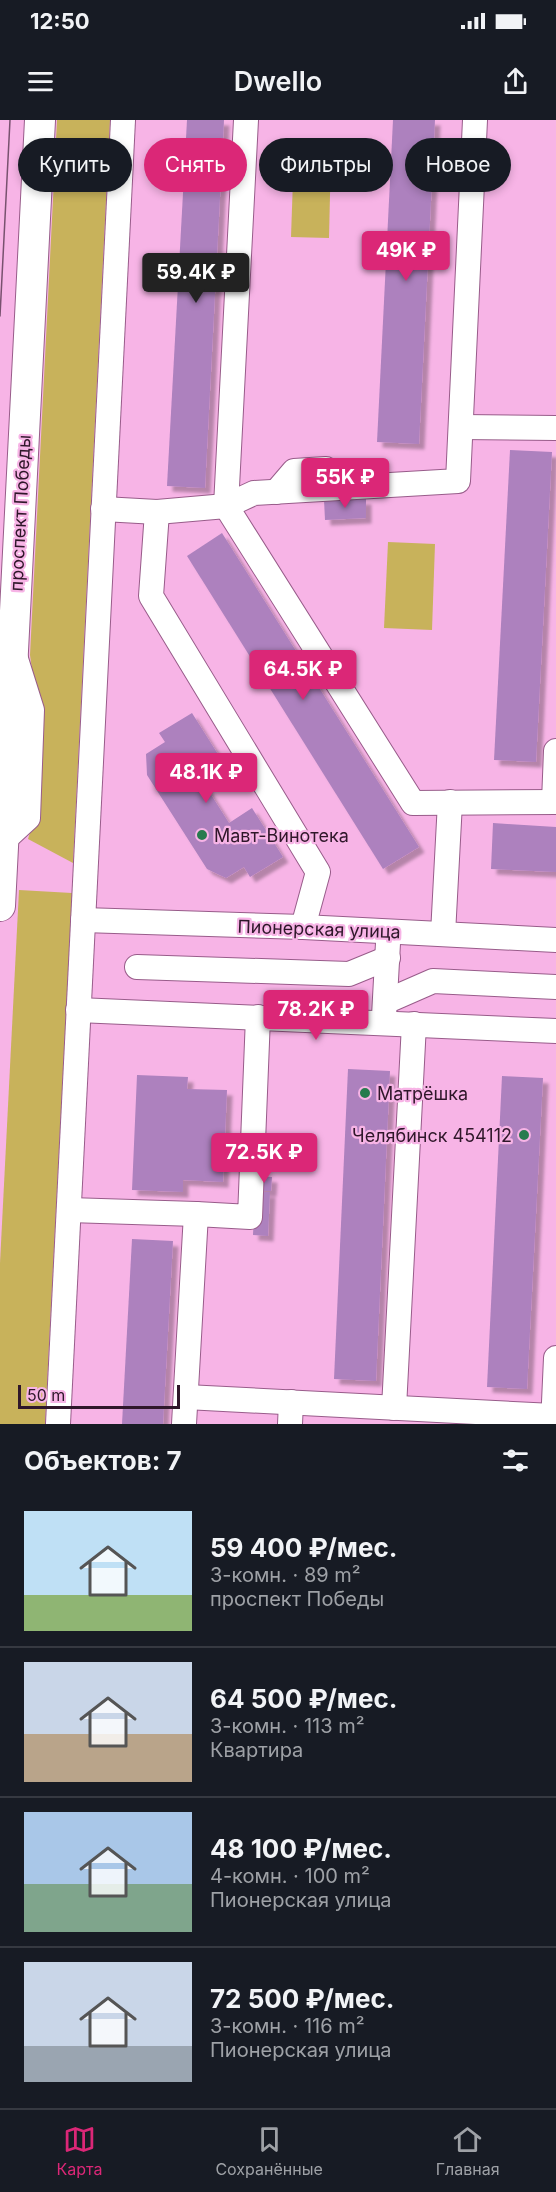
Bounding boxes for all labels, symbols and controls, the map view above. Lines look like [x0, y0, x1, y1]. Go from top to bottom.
text: 12:50 [30, 8, 90, 34]
icon: menu [24, 65, 57, 98]
text: Dwello [234, 65, 322, 98]
icon: share [499, 65, 532, 98]
chip: Купить [18, 138, 132, 192]
chip: Снять [144, 138, 247, 192]
chip: Фильтры [259, 138, 393, 192]
chip: Новое [405, 138, 511, 192]
pin: 49K ₽ [364, 231, 448, 282]
text: 49K ₽ [376, 238, 436, 262]
pin: 59.4K ₽ [141, 253, 251, 304]
text: 59.4K ₽ [156, 260, 236, 284]
street label: проспект Победы [5, 434, 35, 592]
pin: 55K ₽ [303, 458, 387, 509]
text: 55K ₽ [315, 465, 375, 489]
pin: 64.5K ₽ [248, 650, 358, 701]
text: 64.5K ₽ [263, 657, 343, 681]
pin: 48.1K ₽ [151, 753, 261, 804]
text: 48.1K ₽ [169, 760, 243, 784]
place label: Мавт-Винотека [214, 825, 349, 846]
marker: Мавт-Винотека [195, 828, 209, 842]
street label: Пионерская улица [237, 916, 401, 942]
pin: 78.2K ₽ [261, 990, 371, 1041]
text: 78.2K ₽ [277, 997, 355, 1021]
place label: Матрёшка [377, 1083, 468, 1104]
marker: Матрёшка [358, 1086, 372, 1100]
place label: Челябинск 454112 [352, 1125, 512, 1146]
marker: Челябинск 454112 [517, 1128, 531, 1142]
pin: 72.5K ₽ [209, 1133, 319, 1184]
text: 72.5K ₽ [225, 1140, 303, 1164]
scale bar [18, 1382, 180, 1410]
text: 50 m [27, 1385, 65, 1405]
icon: filters [499, 1444, 532, 1477]
text: Объектов: 7 [24, 1445, 182, 1476]
text: 59 400 ₽/мес. [210, 1532, 397, 1563]
icon: home [72, 1535, 144, 1607]
text: 3-комн. · 89 m² [210, 1563, 361, 1587]
text: проспект Победы [210, 1587, 384, 1611]
text: 64 500 ₽/мес. [210, 1683, 397, 1714]
icon: home [72, 1686, 144, 1758]
text: 3-комн. · 113 m² [210, 1714, 365, 1738]
text: Квартира [210, 1738, 303, 1762]
text: 48 100 ₽/мес. [210, 1833, 392, 1864]
icon: home [72, 1836, 144, 1908]
text: 4-комн. · 100 m² [210, 1864, 370, 1888]
text: Пионерская улица [210, 1888, 391, 1912]
text: 72 500 ₽/мес. [210, 1983, 394, 2014]
icon: home [72, 1986, 144, 2058]
text: 3-комн. · 116 m² [210, 2014, 365, 2038]
text: Пионерская улица [210, 2038, 391, 2062]
tab: Карта [56, 2123, 102, 2179]
tab: Сохранённые [215, 2123, 323, 2179]
tab: Главная [436, 2123, 500, 2179]

